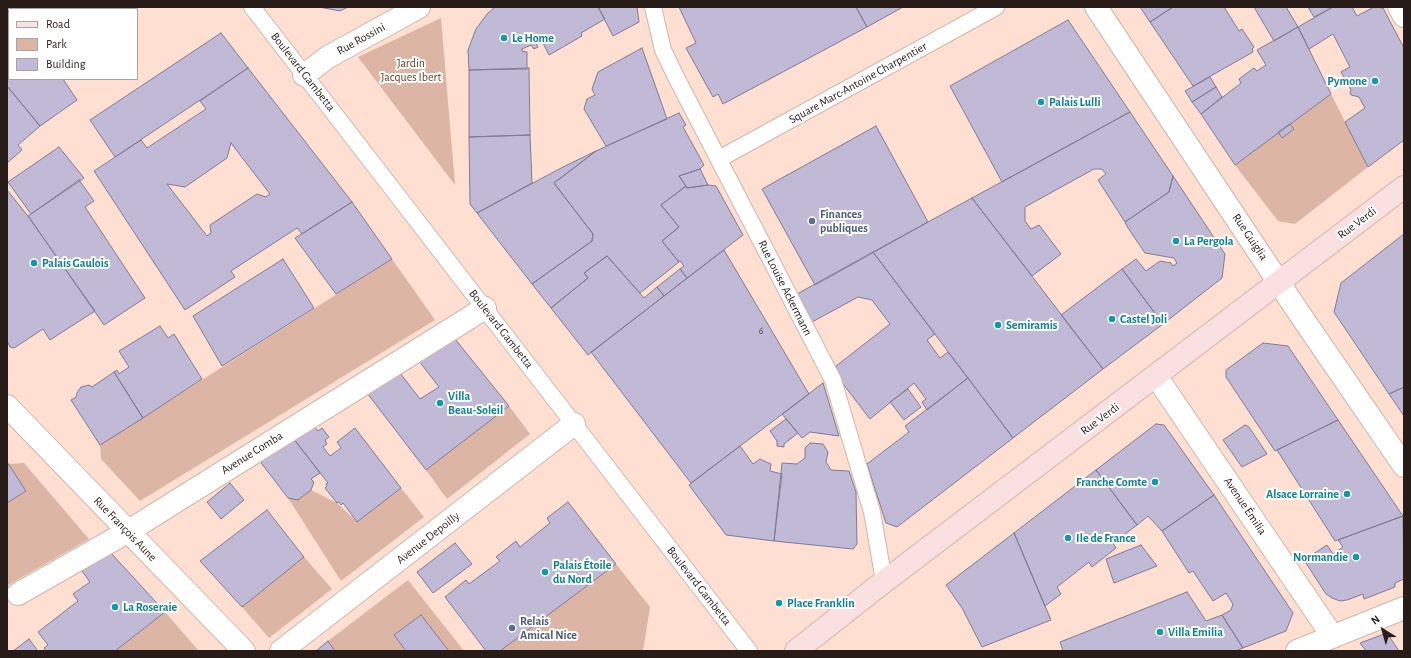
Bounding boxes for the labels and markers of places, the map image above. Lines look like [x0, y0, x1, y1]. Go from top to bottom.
place label: Le Home [512, 31, 554, 45]
marker: Le Home [499, 33, 509, 43]
place label: Pymone [1327, 74, 1367, 88]
marker: Pymone [1370, 76, 1380, 86]
place label: Palais Lulli [1049, 95, 1101, 109]
marker: Palais Lulli [1036, 97, 1046, 107]
place label: Finances publiques [820, 207, 868, 235]
marker: Finances publiques [807, 216, 817, 226]
place label: La Pergola [1184, 234, 1234, 248]
marker: La Pergola [1171, 236, 1181, 246]
place label: Palais Gaulois [42, 256, 109, 270]
marker: Palais Gaulois [29, 258, 39, 268]
place label: Castel Joli [1120, 312, 1167, 326]
marker: Castel Joli [1107, 314, 1117, 324]
place label: Semiramis [1006, 318, 1057, 332]
marker: Semiramis [993, 320, 1003, 330]
place label: Villa Beau-Soleil [448, 389, 503, 417]
marker: Villa Beau-Soleil [435, 398, 445, 408]
place label: Franche Comte [1076, 475, 1147, 489]
marker: Franche Comte [1150, 477, 1160, 487]
place label: Alsace Lorraine [1266, 487, 1339, 501]
marker: Alsace Lorraine [1342, 489, 1352, 499]
place label: Ile de France [1076, 531, 1136, 545]
marker: Ile de France [1063, 533, 1073, 543]
place label: Normandie [1293, 550, 1348, 564]
marker: Normandie [1351, 552, 1361, 562]
place label: Palais Étoile du Nord [553, 558, 611, 586]
marker: Palais Étoile du Nord [540, 567, 550, 577]
place label: Place Franklin [787, 596, 855, 610]
marker: Place Franklin [774, 598, 784, 608]
place label: La Roseraie [123, 600, 177, 614]
marker: La Roseraie [110, 602, 120, 612]
place label: Relais Amical Nice [520, 614, 577, 642]
marker: Relais Amical Nice [507, 623, 517, 633]
place label: Villa Emilia [1168, 625, 1223, 639]
marker: Villa Emilia [1155, 627, 1165, 637]

